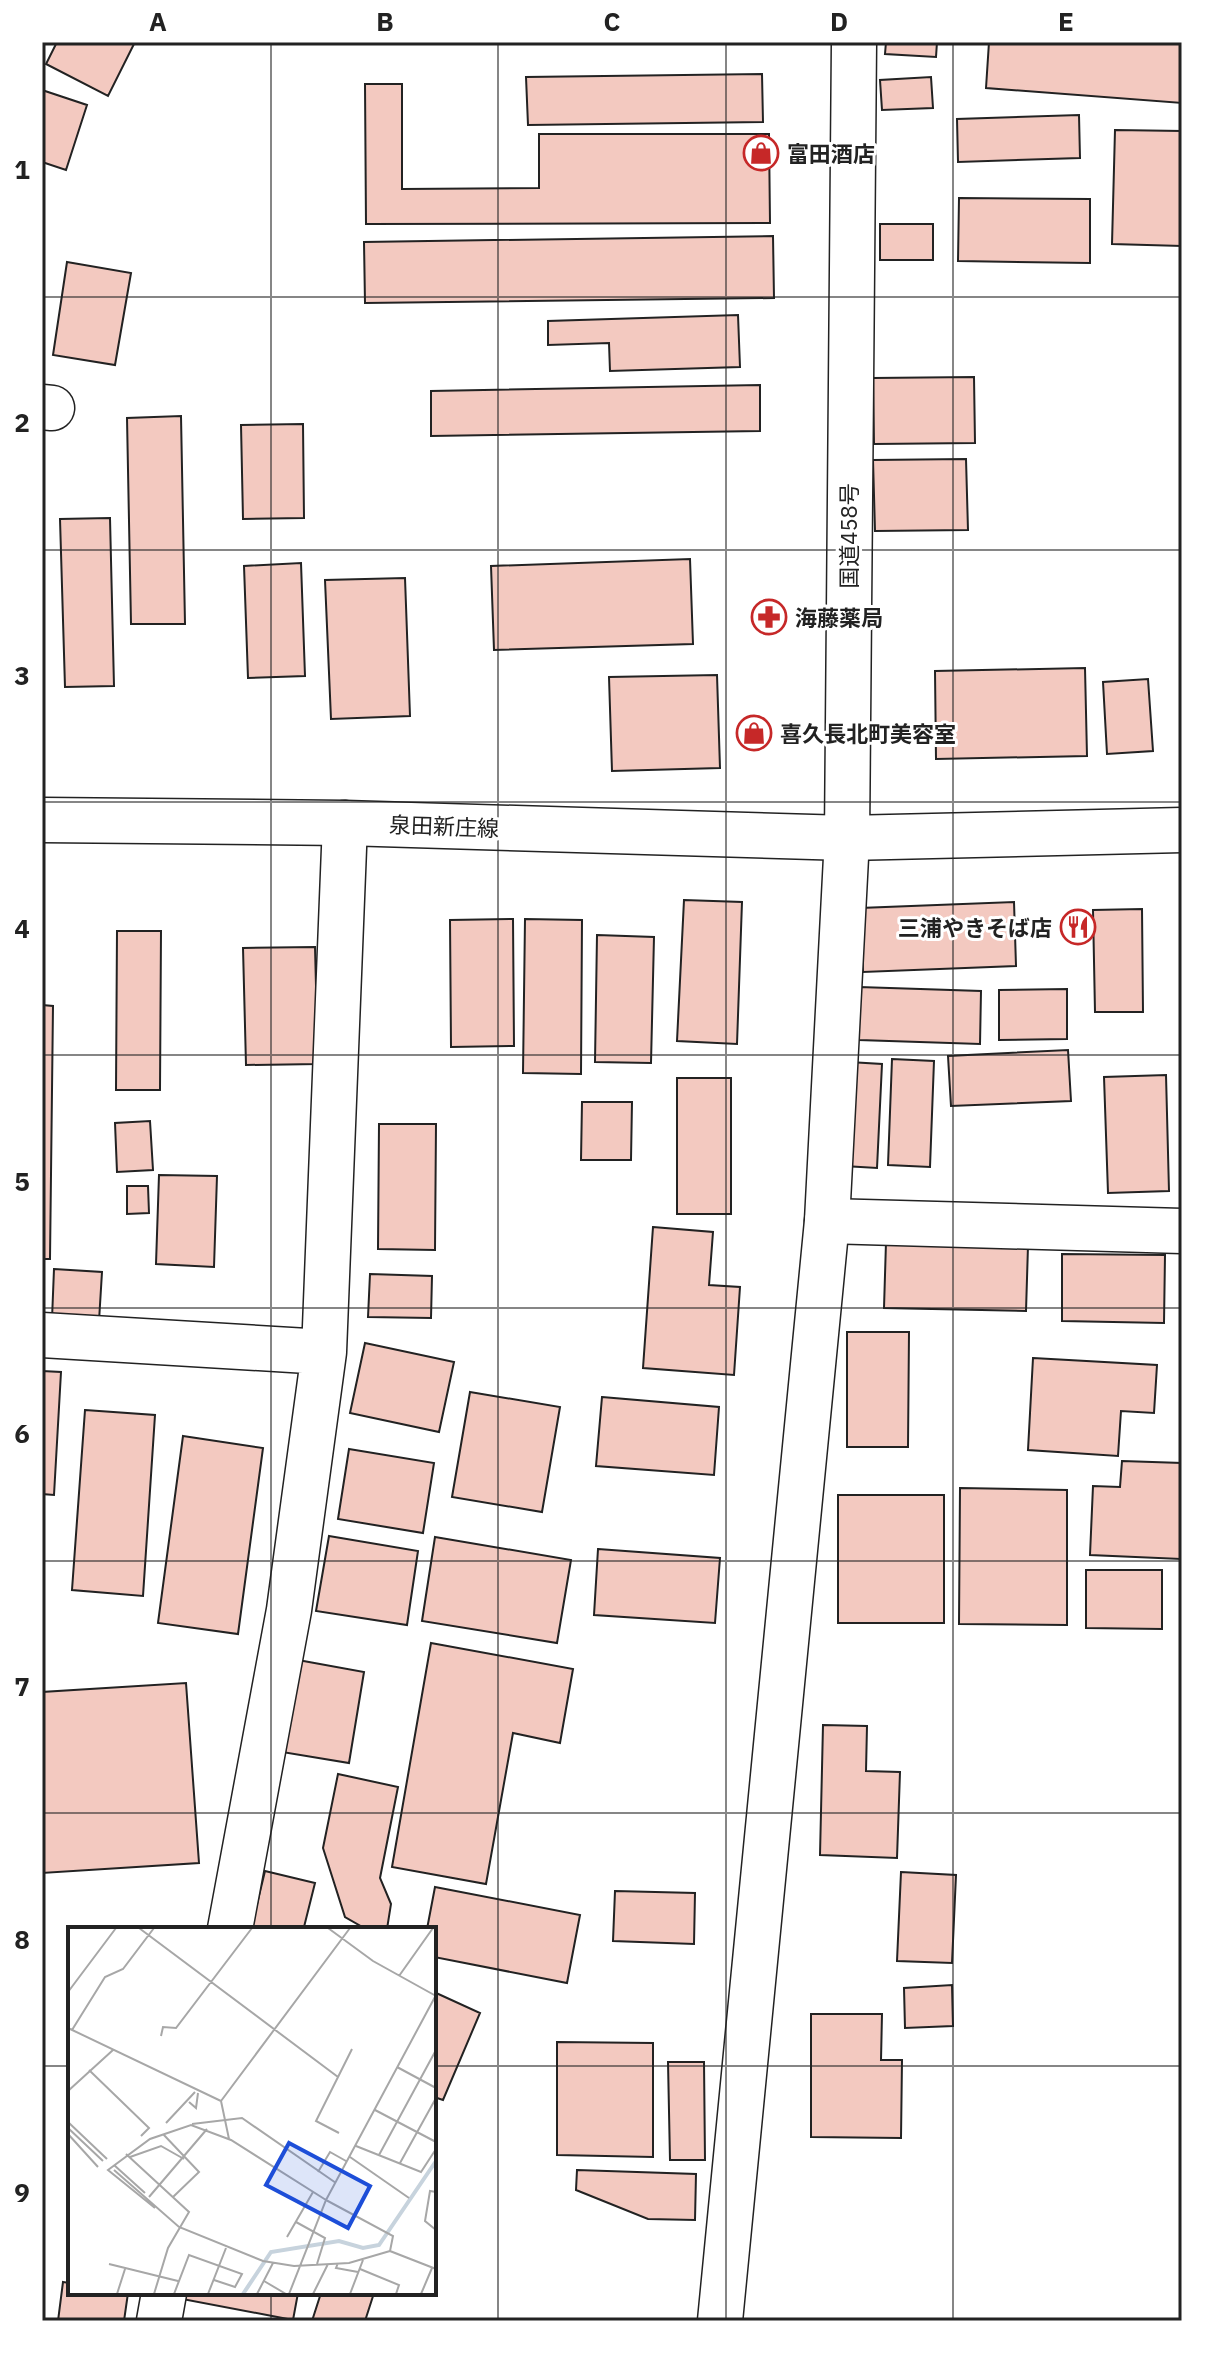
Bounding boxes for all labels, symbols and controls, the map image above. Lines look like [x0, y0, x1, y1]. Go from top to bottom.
text: A [149, 4, 167, 38]
text: B [376, 4, 394, 38]
text: C [604, 4, 621, 38]
text: D [830, 4, 848, 38]
text: E [1058, 4, 1074, 38]
shop icon: 富田酒店 [742, 134, 780, 172]
place label: 富田酒店 [787, 139, 875, 168]
text: 1 [14, 152, 30, 186]
text: 2 [14, 405, 30, 439]
street label: 国道458号 [834, 483, 863, 589]
pharmacy icon: 海藤薬局 [750, 598, 788, 636]
place label: 海藤薬局 [795, 603, 883, 632]
text: 3 [14, 658, 30, 692]
shop icon: 喜久長北町美容室 [735, 714, 773, 752]
place label: 喜久長北町美容室 [780, 719, 956, 748]
street label: 泉田新庄線 [389, 810, 499, 842]
restaurant icon: 三浦やきそば店 [1059, 908, 1097, 946]
text: 4 [14, 911, 30, 945]
place label: 三浦やきそば店 [898, 913, 1052, 942]
text: 5 [14, 1164, 30, 1198]
text: 6 [14, 1416, 30, 1450]
text: 7 [14, 1669, 30, 1703]
text: 8 [14, 1922, 30, 1956]
inset map [68, 1927, 436, 2295]
text: 9 [14, 2175, 30, 2209]

